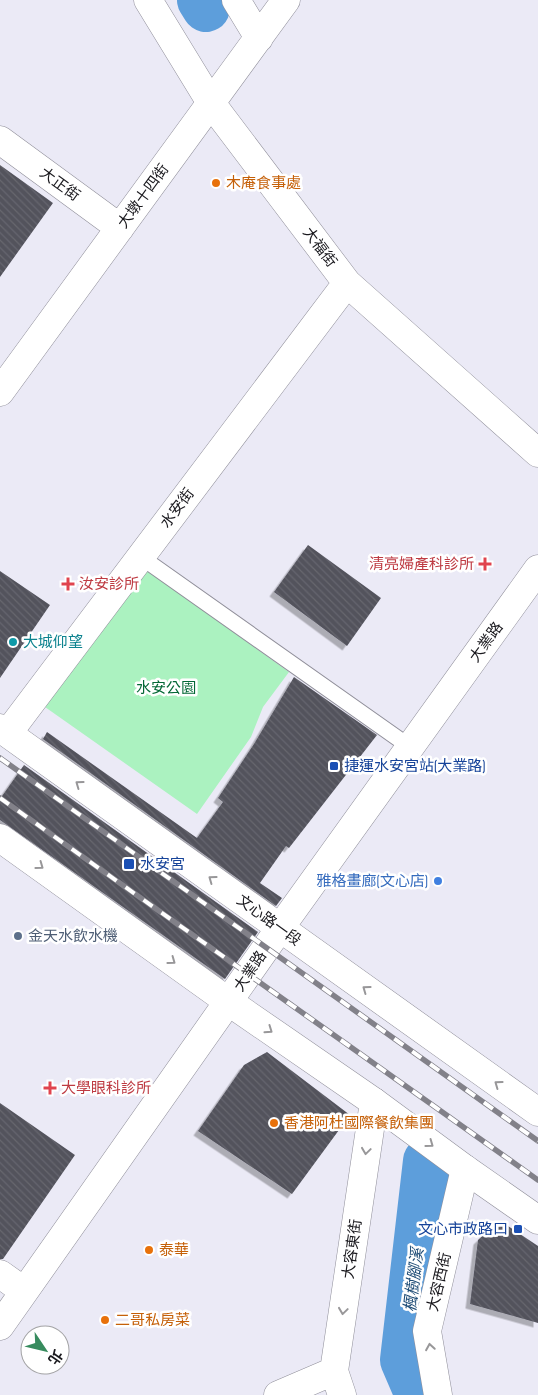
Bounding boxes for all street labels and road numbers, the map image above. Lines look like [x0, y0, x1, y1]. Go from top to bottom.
street label: 大墩十四街 [114, 160, 173, 232]
street label: 大正街 [36, 163, 83, 205]
street label: 大福街 [298, 224, 341, 271]
street label: 水安街 [156, 485, 199, 532]
street label: 大業路 [465, 619, 507, 666]
street label: 文心路一段 [233, 891, 305, 950]
street label: 大業路 [230, 947, 271, 995]
street label: 大容東街 [339, 1218, 366, 1280]
street label: 大容西街 [423, 1251, 455, 1313]

